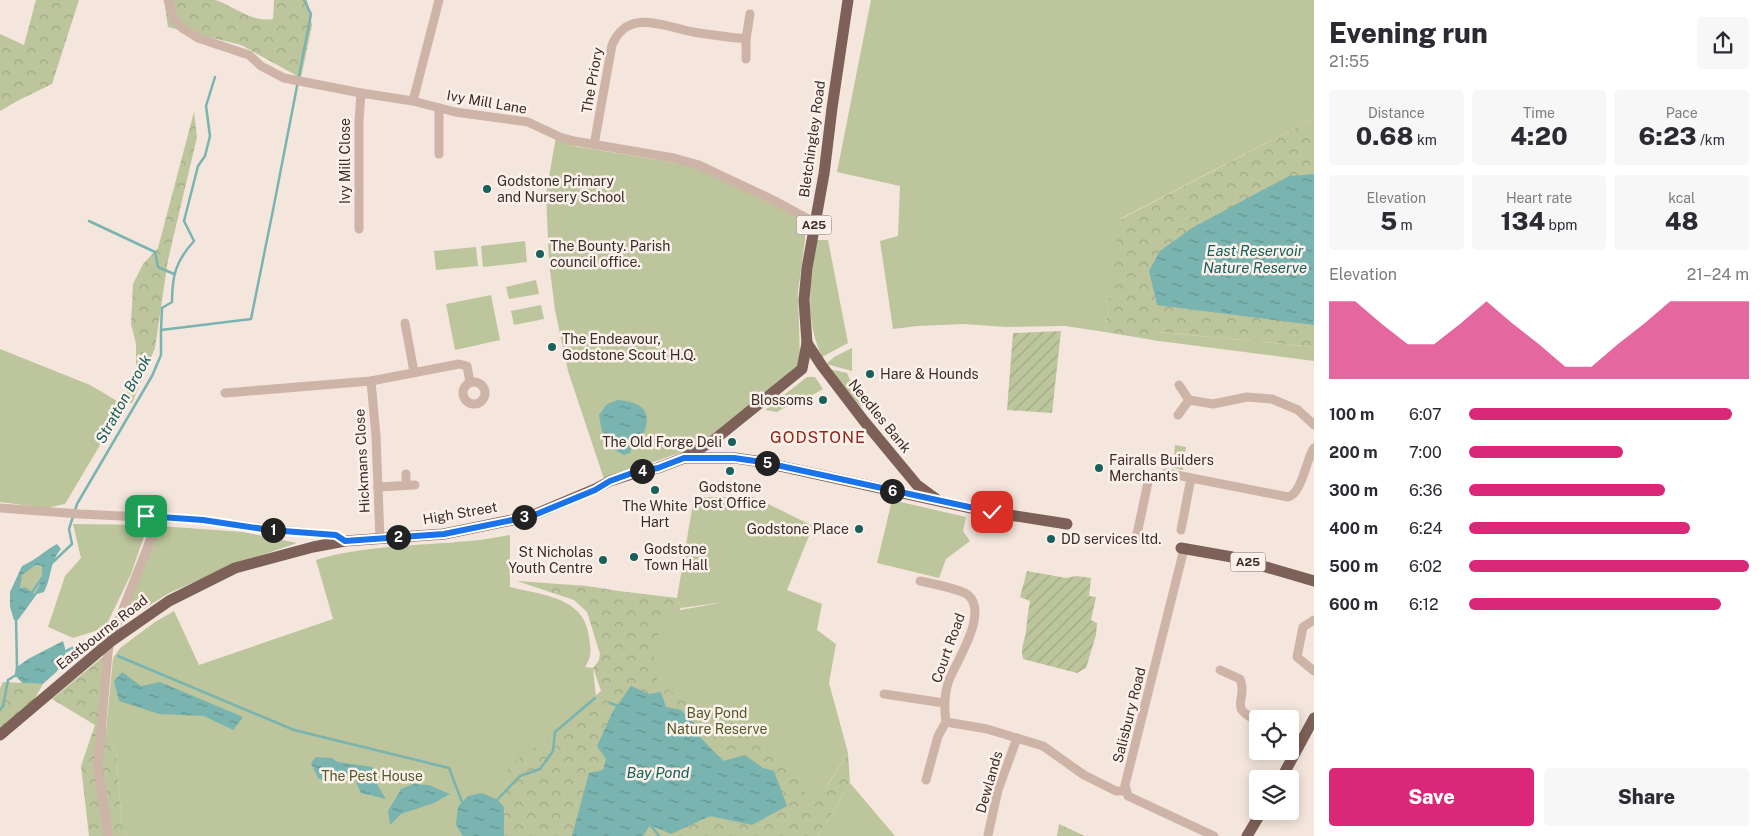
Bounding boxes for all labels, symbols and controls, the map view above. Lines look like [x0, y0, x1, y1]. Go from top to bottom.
text: Evening run [1329, 16, 1488, 49]
button: share [1697, 17, 1749, 69]
street label: The Priory [578, 45, 606, 114]
text: 21:55 [1329, 52, 1369, 71]
street label: Bletchingley Road [796, 80, 828, 198]
street label: Ivy Mill Lane [446, 87, 528, 117]
text: Distance [1368, 105, 1425, 121]
text: Time [1523, 105, 1555, 121]
text: Pace [1666, 105, 1698, 121]
street label: Ivy Mill Close [337, 118, 353, 204]
text: 0.68 [1356, 121, 1413, 151]
text: 4:20 [1510, 121, 1568, 151]
text: 6:23 [1639, 121, 1697, 151]
text: km [1413, 132, 1437, 148]
text: /km [1697, 132, 1725, 148]
place label: Godstone Primary and Nursery School [497, 173, 625, 205]
marker: Godstone Primary and Nursery School [481, 183, 493, 195]
text: Elevation [1367, 190, 1426, 206]
text: Heart rate [1506, 190, 1572, 206]
text: kcal [1668, 190, 1695, 206]
text: 5 [1380, 206, 1397, 236]
text: 134 [1501, 206, 1545, 236]
text: 48 [1665, 206, 1699, 236]
road number: A25 [796, 216, 832, 234]
text: m [1397, 217, 1413, 233]
text: bpm [1545, 217, 1577, 233]
place label: The Bounty. Parish council office. [550, 238, 670, 270]
water label: East Reservoir Nature Reserve [1203, 242, 1307, 276]
marker: The Bounty. Parish council office. [534, 248, 546, 260]
text: Elevation [1329, 265, 1397, 284]
text: 21–24 m [1687, 265, 1749, 284]
place label: The Endeavour, Godstone Scout H.Q. [562, 331, 696, 363]
marker: The Endeavour, Godstone Scout H.Q. [546, 341, 558, 353]
water label: Stratton Brook [92, 351, 155, 446]
place label: Hare & Hounds [880, 366, 979, 382]
marker: Hare & Hounds [864, 368, 876, 380]
street label: Needles Bank [845, 376, 915, 456]
place label: Blossoms [751, 392, 813, 408]
marker: Blossoms [817, 394, 829, 406]
text: 100 m [1329, 405, 1374, 424]
text: 6:07 [1409, 405, 1442, 424]
street label: Hickmans Close [351, 408, 373, 513]
district label: GODSTONE [770, 428, 866, 447]
place label: The Old Forge Deli [602, 434, 722, 450]
marker: The Old Forge Deli [726, 436, 738, 448]
text: 200 m [1329, 443, 1378, 462]
text: 7:00 [1409, 443, 1442, 462]
pin: 5 [754, 450, 780, 476]
place label: Fairalls Builders Merchants [1109, 452, 1214, 484]
text: 5 [763, 455, 772, 471]
pin: 4 [630, 458, 654, 484]
marker: Fairalls Builders Merchants [1093, 462, 1105, 474]
text: 4 [638, 463, 647, 479]
marker: Godstone Post Office [724, 465, 736, 477]
pin: 6 [880, 478, 904, 504]
place label: Godstone Post Office [694, 479, 766, 511]
text: 300 m [1329, 481, 1378, 500]
text: 6:36 [1409, 481, 1443, 500]
text: 6 [888, 483, 897, 499]
marker: The White Hart [649, 484, 661, 496]
pin [971, 491, 1013, 533]
pin [125, 495, 167, 537]
place label: The White Hart [622, 498, 688, 530]
icon: check [978, 498, 1006, 526]
street label: High Street [422, 499, 498, 527]
icon: arrive [132, 502, 160, 530]
pin: 3 [512, 504, 536, 530]
text: 3 [520, 509, 529, 525]
pin: 1 [260, 518, 286, 542]
text: 400 m [1329, 519, 1378, 538]
text: 6:24 [1409, 519, 1442, 538]
place label: Godstone Place [747, 521, 849, 537]
text: 1 [271, 522, 277, 538]
marker: Godstone Place [853, 523, 865, 535]
pin: 2 [386, 524, 410, 550]
text: 2 [394, 529, 403, 545]
place label: DD services ltd. [1061, 531, 1161, 547]
marker: DD services ltd. [1045, 533, 1057, 545]
place label: Godstone Town Hall [644, 541, 708, 573]
place label: St Nicholas Youth Centre [508, 544, 593, 576]
marker: Godstone Town Hall [628, 551, 640, 563]
road number: A25 [1230, 552, 1266, 572]
marker: St Nicholas Youth Centre [597, 554, 609, 566]
text: 500 m [1329, 557, 1378, 576]
text: 6:02 [1409, 557, 1442, 576]
street label: Eastbourne Road [53, 592, 151, 672]
text: 600 m [1329, 595, 1378, 614]
text: 6:12 [1409, 595, 1439, 614]
street label: Court Road [928, 611, 968, 685]
street label: Salisbury Road [1109, 666, 1149, 764]
park label: Bay Pond Nature Reserve [667, 705, 767, 737]
map controls [1249, 710, 1299, 820]
button: locate [1249, 710, 1299, 760]
street label: Dewlands [973, 749, 1005, 815]
water label: Bay Pond [627, 764, 690, 781]
park label: The Pest House [321, 768, 423, 784]
button: Save [1329, 768, 1534, 826]
button: Share [1544, 768, 1749, 826]
button: layers [1249, 770, 1299, 820]

